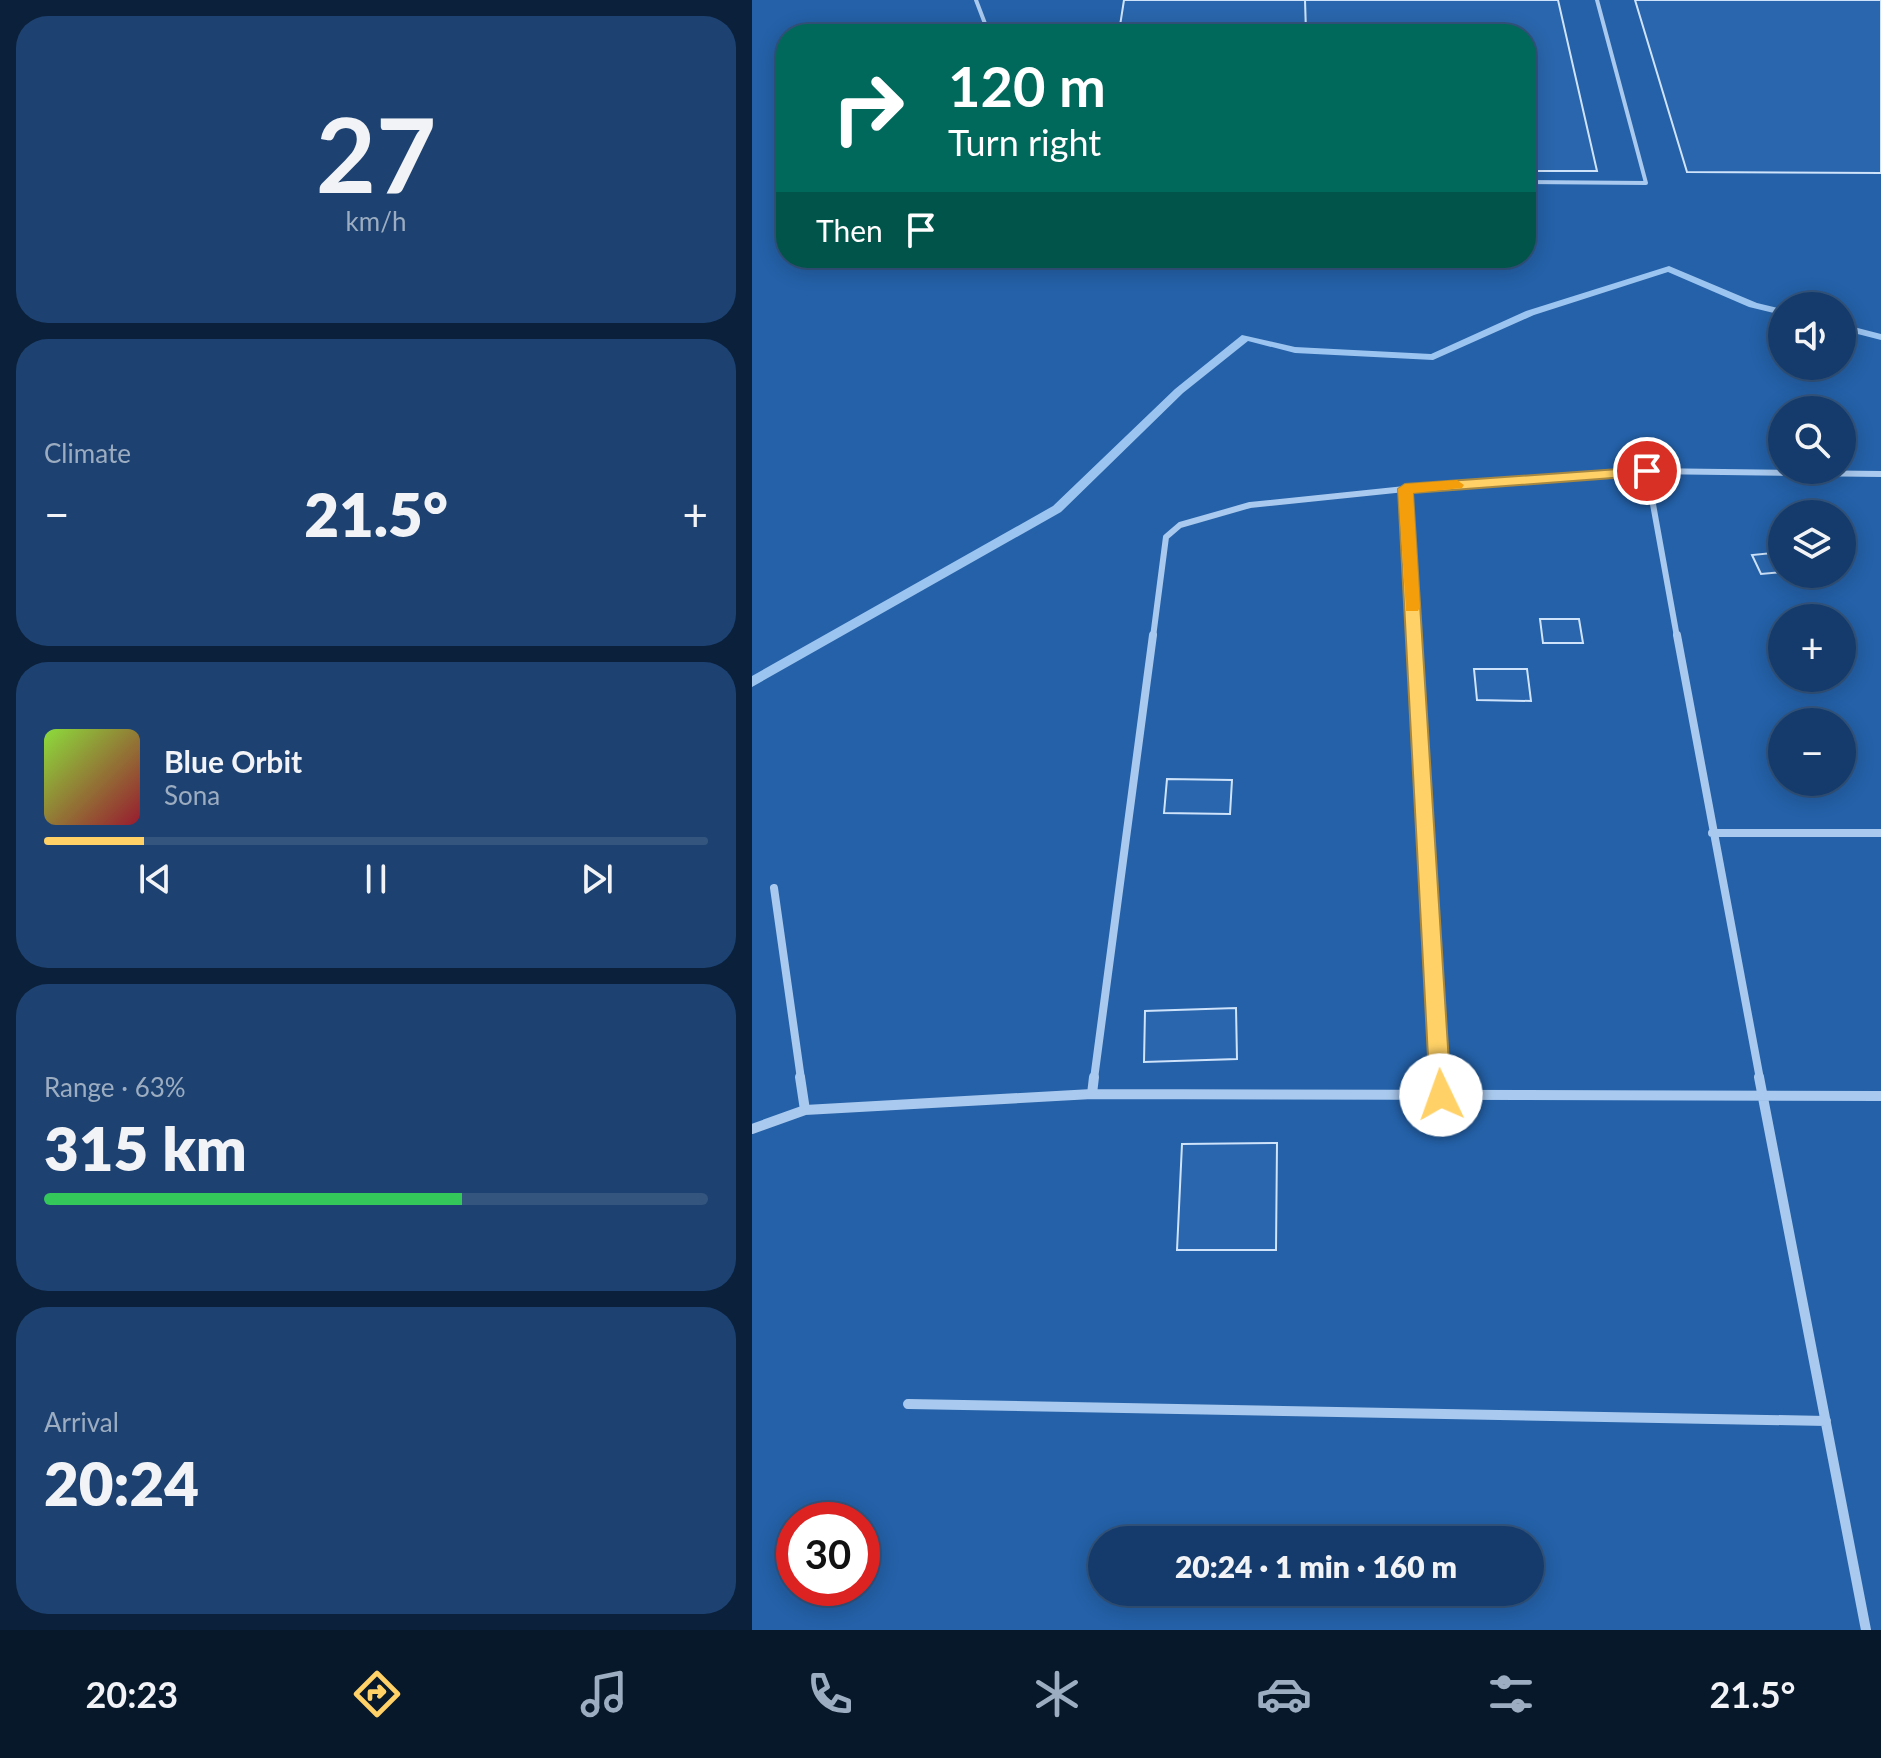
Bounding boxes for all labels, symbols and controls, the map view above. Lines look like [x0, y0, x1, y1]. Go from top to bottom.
text: 120 m [948, 52, 1106, 119]
icon: right [816, 56, 920, 160]
text: 27 [316, 90, 436, 215]
text: Turn right [948, 120, 1101, 164]
text: km/h [346, 205, 406, 237]
icon: arrive [899, 208, 943, 252]
text: Then [816, 212, 883, 248]
map controls [1768, 292, 1856, 796]
button: sound [1768, 292, 1856, 380]
button: search [1768, 396, 1856, 484]
text: Climate [44, 437, 131, 469]
pin [1613, 437, 1681, 505]
icon: arrive [1625, 449, 1669, 493]
text: 21.5° [304, 478, 448, 550]
text: − [44, 488, 70, 540]
text: + [682, 488, 708, 540]
button: layers [1768, 500, 1856, 588]
button: + [1768, 604, 1856, 692]
button: − [1768, 708, 1856, 796]
text: Blue Orbit [164, 743, 302, 779]
text: Sona [164, 779, 220, 811]
icon: previous [133, 857, 177, 901]
icon: pause [354, 857, 398, 901]
icon: next [575, 857, 619, 901]
position arrow [1399, 1053, 1483, 1137]
text: Range · 63% [44, 1071, 186, 1103]
text: 315 km [44, 1112, 247, 1184]
text: Arrival [44, 1406, 119, 1438]
text: 20:24 [44, 1447, 199, 1519]
speed limit sign: 30 [776, 1502, 880, 1606]
text: 20:24 · 1 min · 160 m [1175, 1548, 1457, 1584]
icon: directions [349, 1666, 405, 1722]
icon: music [576, 1666, 632, 1722]
icon: phone [802, 1666, 858, 1722]
icon: climate [1029, 1666, 1085, 1722]
icon: car [1256, 1666, 1312, 1722]
icon: filters [1483, 1666, 1539, 1722]
text: 20:23 [85, 1672, 178, 1716]
text: 21.5° [1709, 1672, 1796, 1716]

